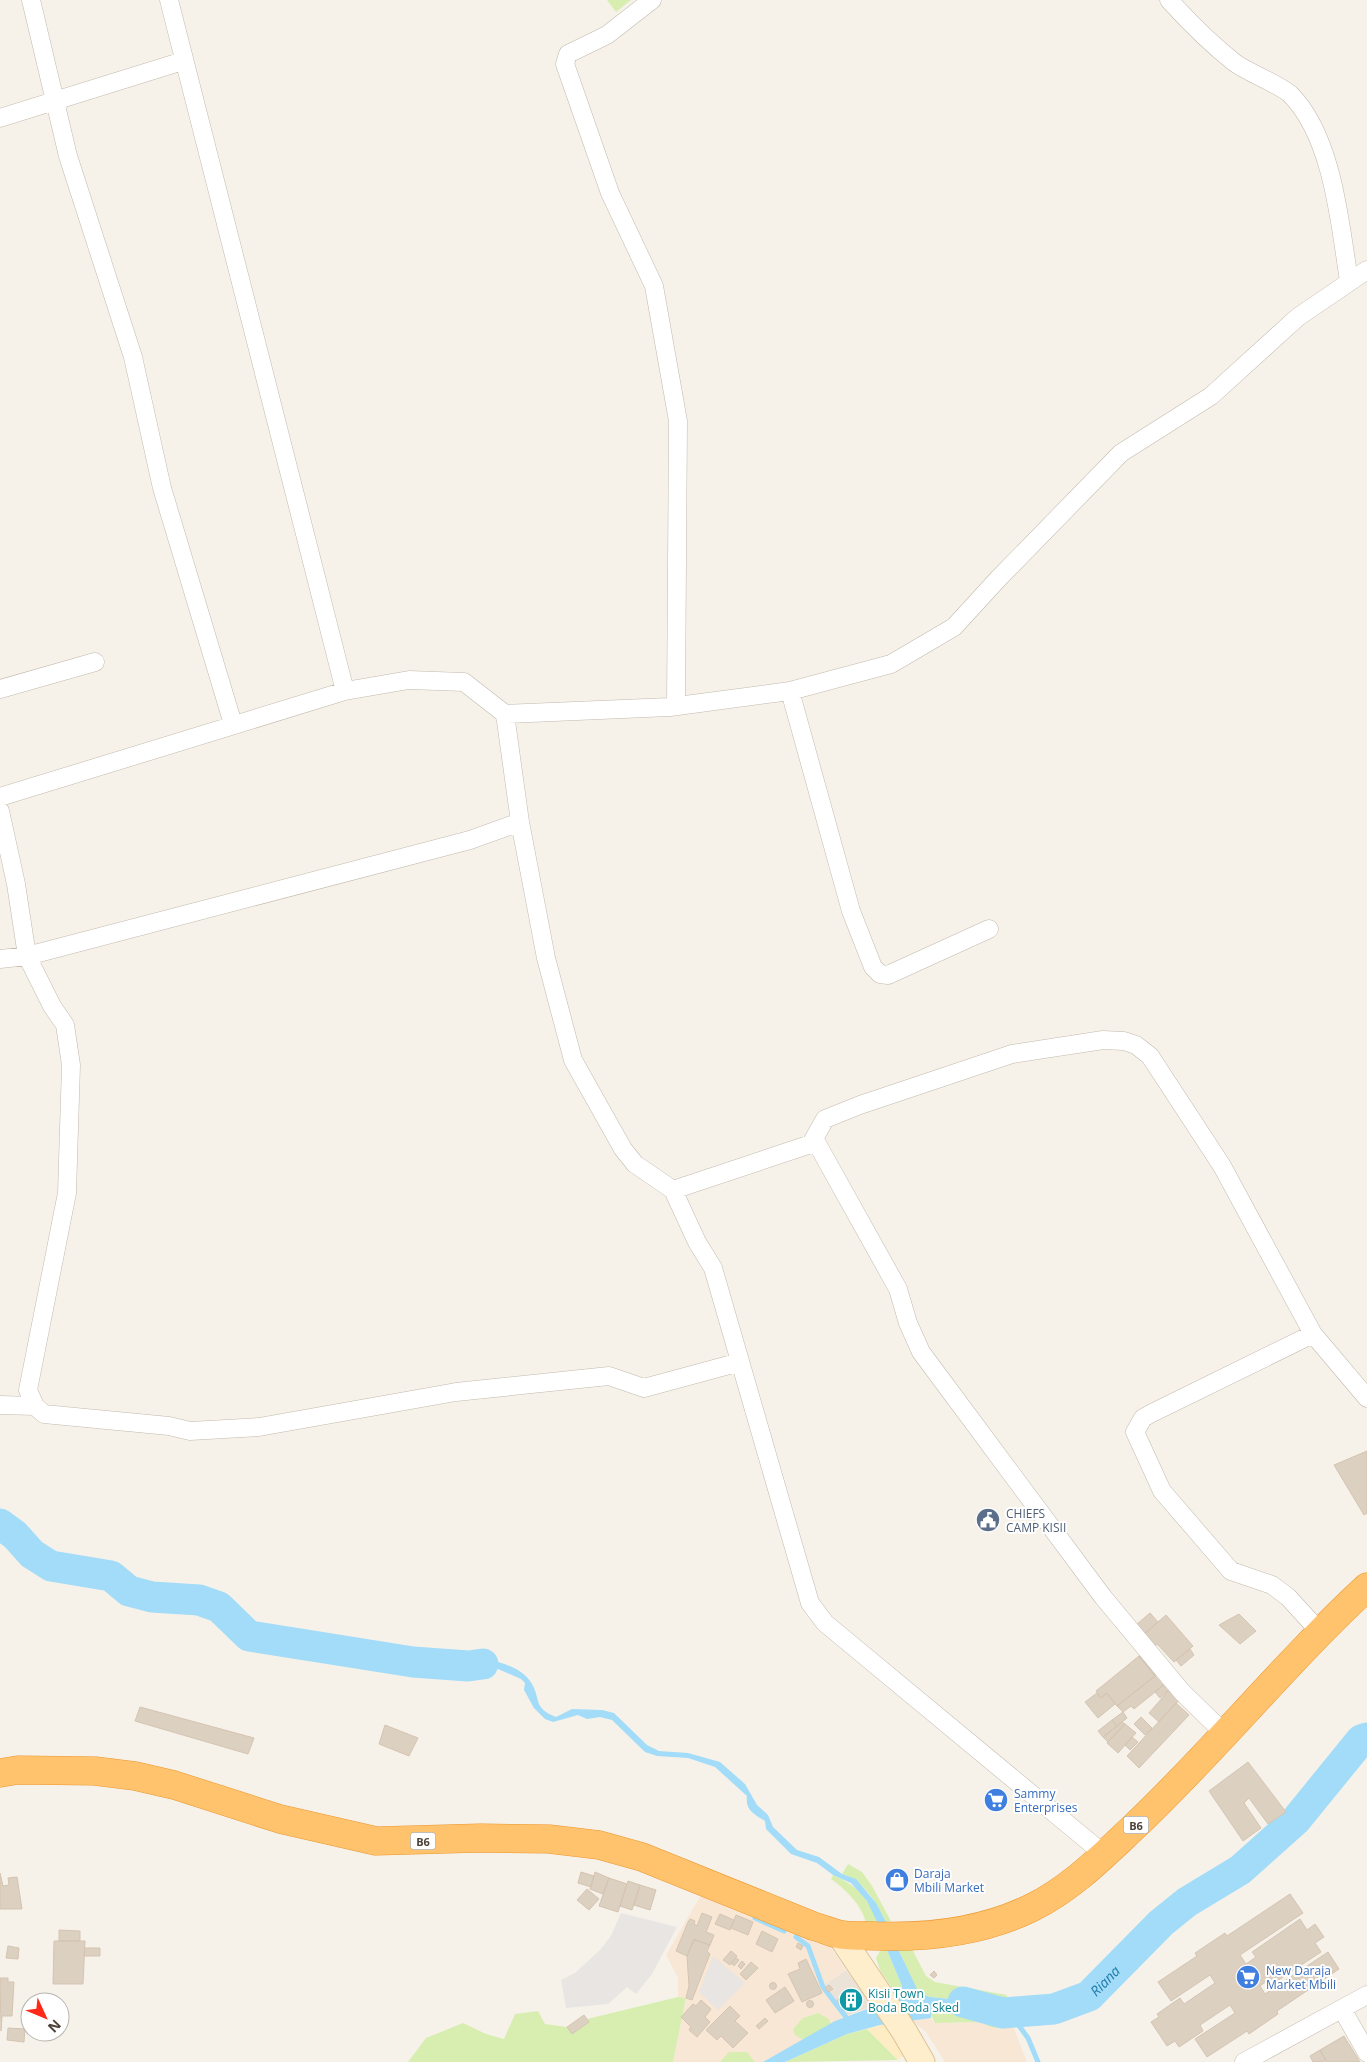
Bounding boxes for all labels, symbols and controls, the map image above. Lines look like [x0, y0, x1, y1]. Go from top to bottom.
place label: CHIEFS CAMP KISII [1006, 1505, 1066, 1536]
public building icon: CHIEFS CAMP KISII [975, 1507, 1001, 1533]
place label: Sammy Enterprises [1014, 1785, 1078, 1816]
supermarket icon: Sammy Enterprises [983, 1787, 1009, 1813]
road number: B6 [1124, 1816, 1148, 1834]
road number: B6 [410, 1832, 436, 1850]
place label: Daraja Mbili Market [914, 1865, 984, 1896]
shop icon: Daraja Mbili Market [884, 1867, 910, 1893]
water label: Riana [1085, 1961, 1124, 2000]
place label: New Daraja Market Mbili [1266, 1962, 1336, 1993]
supermarket icon: New Daraja Market Mbili [1235, 1964, 1261, 1990]
place label: Kisii Town Boda Boda Sked [868, 1985, 959, 2016]
building icon: Kisii Town Boda Boda Sked [838, 1987, 864, 2013]
north arrow [20, 1992, 70, 2042]
text: N [44, 2016, 66, 2037]

